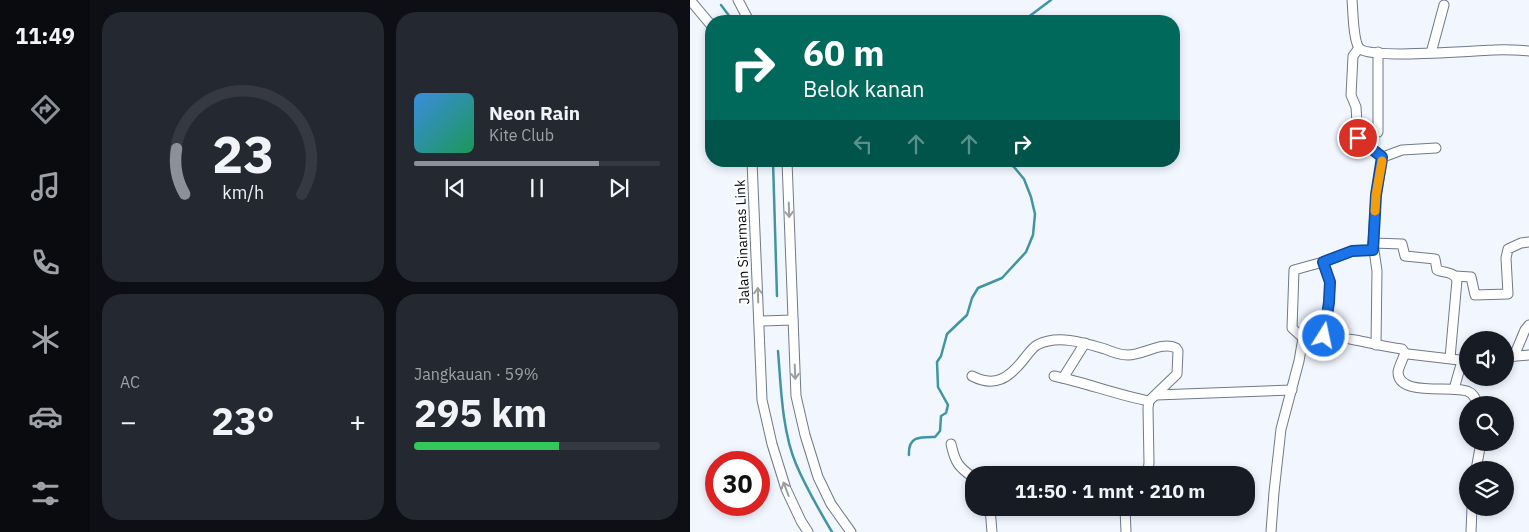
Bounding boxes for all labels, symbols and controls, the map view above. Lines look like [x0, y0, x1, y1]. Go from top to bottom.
text: 11:49 [15, 21, 75, 50]
text: 60 m [803, 30, 885, 76]
icon: right [720, 35, 785, 100]
text: Belok kanan [803, 74, 925, 103]
icon: directions [28, 92, 63, 127]
text: Neon Rain [489, 101, 580, 125]
pin [1337, 117, 1379, 159]
text: 23 [212, 120, 274, 187]
icon: arrive [1344, 124, 1372, 152]
text: Kite Club [489, 125, 554, 145]
icon: left [849, 130, 877, 158]
icon: ahead [902, 130, 930, 158]
icon: ahead [955, 130, 983, 158]
icon: right [1008, 130, 1036, 158]
icon: music [28, 169, 63, 204]
icon: previous [441, 174, 469, 202]
icon: pause [523, 174, 551, 202]
icon: next [605, 174, 633, 202]
street label: Jalan Sinarmas Link [731, 179, 753, 305]
text: km/h [222, 181, 264, 204]
one-way arrow [784, 202, 793, 218]
icon: phone [28, 245, 63, 280]
one-way arrow [753, 287, 762, 303]
position arrow [1297, 309, 1349, 361]
icon: climate [28, 322, 63, 357]
map controls [1459, 331, 1514, 516]
button: sound [1459, 331, 1514, 386]
text: Jangkauan · 59% [414, 364, 539, 384]
one-way arrow [791, 364, 800, 380]
text: AC [120, 372, 140, 392]
text: 295 km [414, 388, 547, 437]
text: 23° [211, 396, 275, 445]
button: search [1459, 396, 1514, 451]
icon: car [28, 399, 63, 434]
text: − [120, 403, 137, 440]
text: + [349, 403, 366, 440]
speed limit sign: 30 [705, 451, 770, 516]
button: layers [1459, 461, 1514, 516]
icon: filters [28, 476, 63, 511]
text: 11:50 · 1 mnt · 210 m [1015, 479, 1205, 503]
one-way arrow [781, 482, 790, 497]

